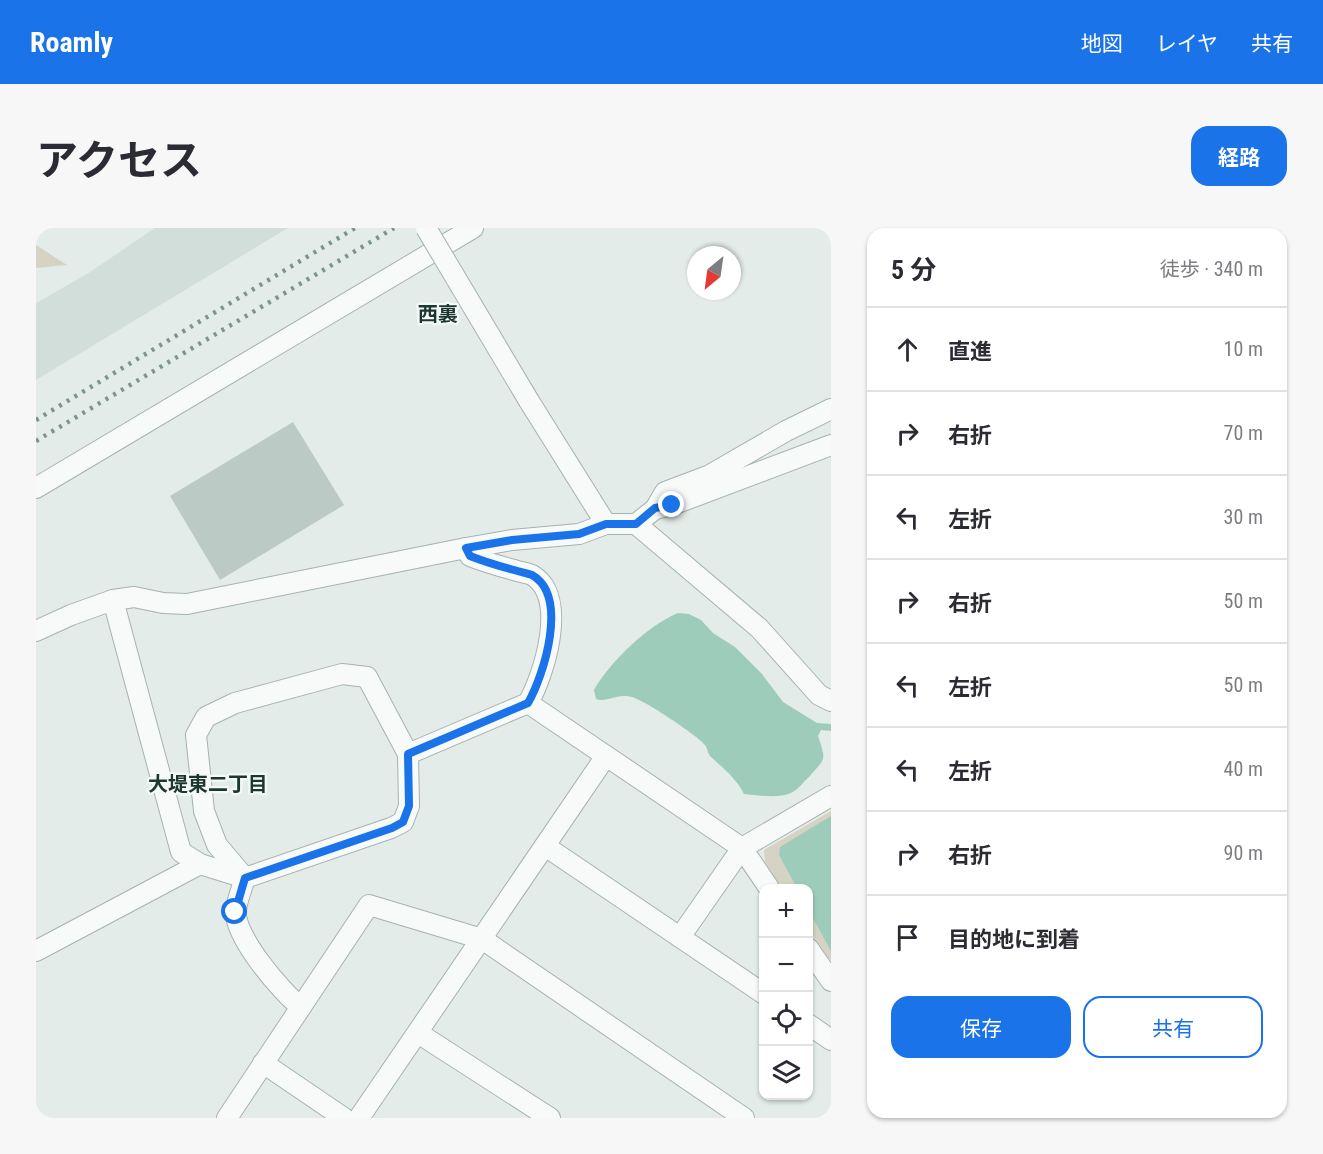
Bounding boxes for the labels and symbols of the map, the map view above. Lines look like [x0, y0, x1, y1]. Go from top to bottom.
north arrow [687, 246, 741, 300]
district label: 西裏 [418, 302, 458, 326]
route end [658, 491, 684, 517]
district label: 大堤東二丁目 [148, 772, 268, 796]
route start [221, 898, 247, 924]

